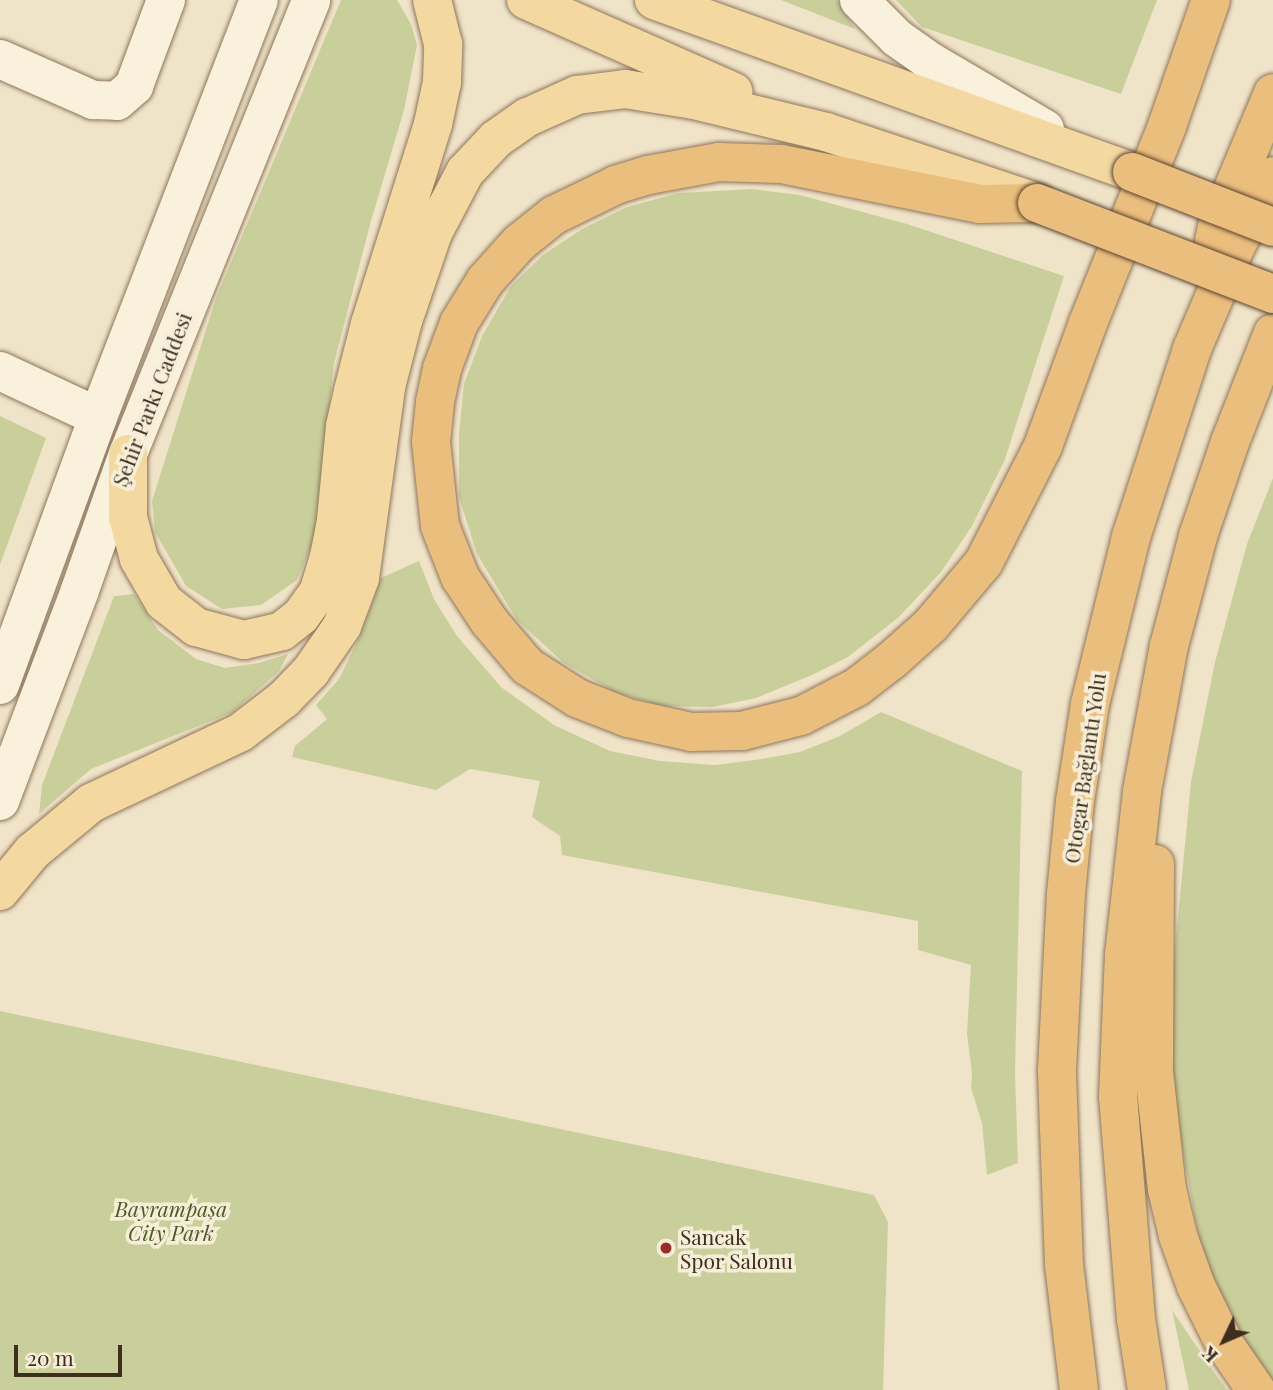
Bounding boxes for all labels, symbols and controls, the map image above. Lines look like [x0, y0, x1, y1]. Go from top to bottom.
street label: Şehir Parkı Caddesi [106, 308, 196, 490]
street label: Otogar Bağlantı Yolu [1058, 671, 1110, 865]
park label: Bayrampaşa City Park [115, 1195, 227, 1245]
place label: Sancak Spor Salonu [680, 1223, 793, 1273]
marker: Sancak Spor Salonu [658, 1240, 674, 1256]
north arrow [1189, 1306, 1259, 1376]
scale bar [18, 1330, 126, 1374]
text: K [1195, 1342, 1223, 1370]
text: 20 m [27, 1343, 74, 1371]

